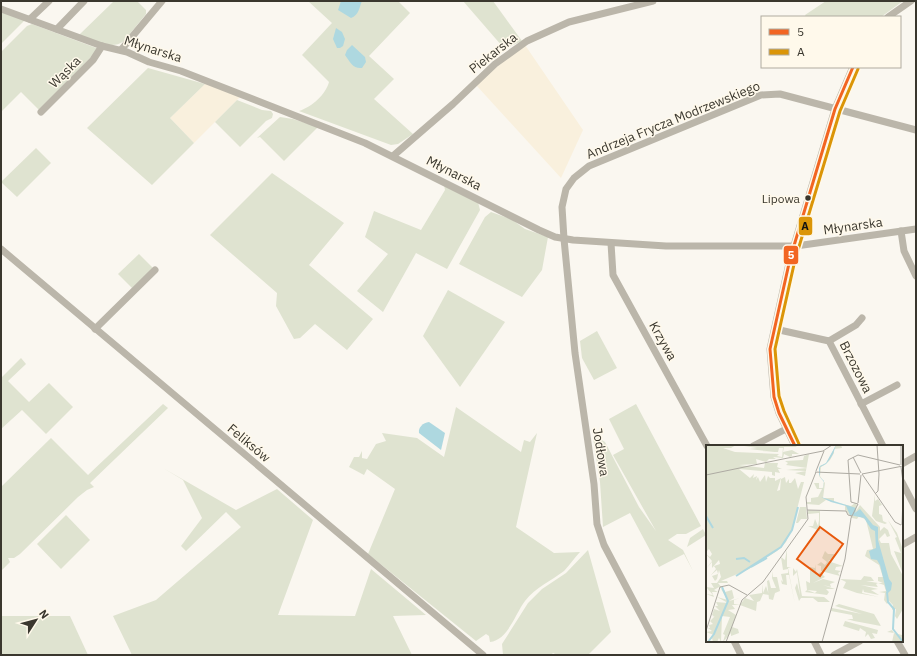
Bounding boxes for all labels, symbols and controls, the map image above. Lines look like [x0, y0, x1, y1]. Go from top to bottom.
legend [761, 16, 901, 68]
text: 5 [797, 24, 804, 39]
street label: Piekarska [465, 29, 521, 77]
street label: Młynarska [122, 32, 184, 66]
text: A [797, 44, 805, 59]
street label: Wąska [45, 52, 85, 92]
street label: Andrzeja Frycza Modrzewskiego [584, 77, 762, 163]
street label: Młynarska [424, 152, 484, 194]
place label: Lipowa [762, 191, 801, 206]
marker: Lipowa [803, 193, 813, 203]
street label: Młynarska [822, 213, 884, 239]
line badge: A [798, 216, 813, 236]
text: A [801, 219, 809, 233]
line badge: 5 [783, 245, 799, 265]
text: 5 [788, 248, 795, 262]
street label: Krzywa [645, 318, 681, 364]
street label: Brzozowa [836, 338, 876, 396]
street label: Feliksów [224, 420, 274, 466]
street label: Jodłowa [589, 426, 613, 478]
inset map [706, 445, 903, 642]
north arrow [16, 600, 56, 640]
text: N [36, 607, 52, 621]

